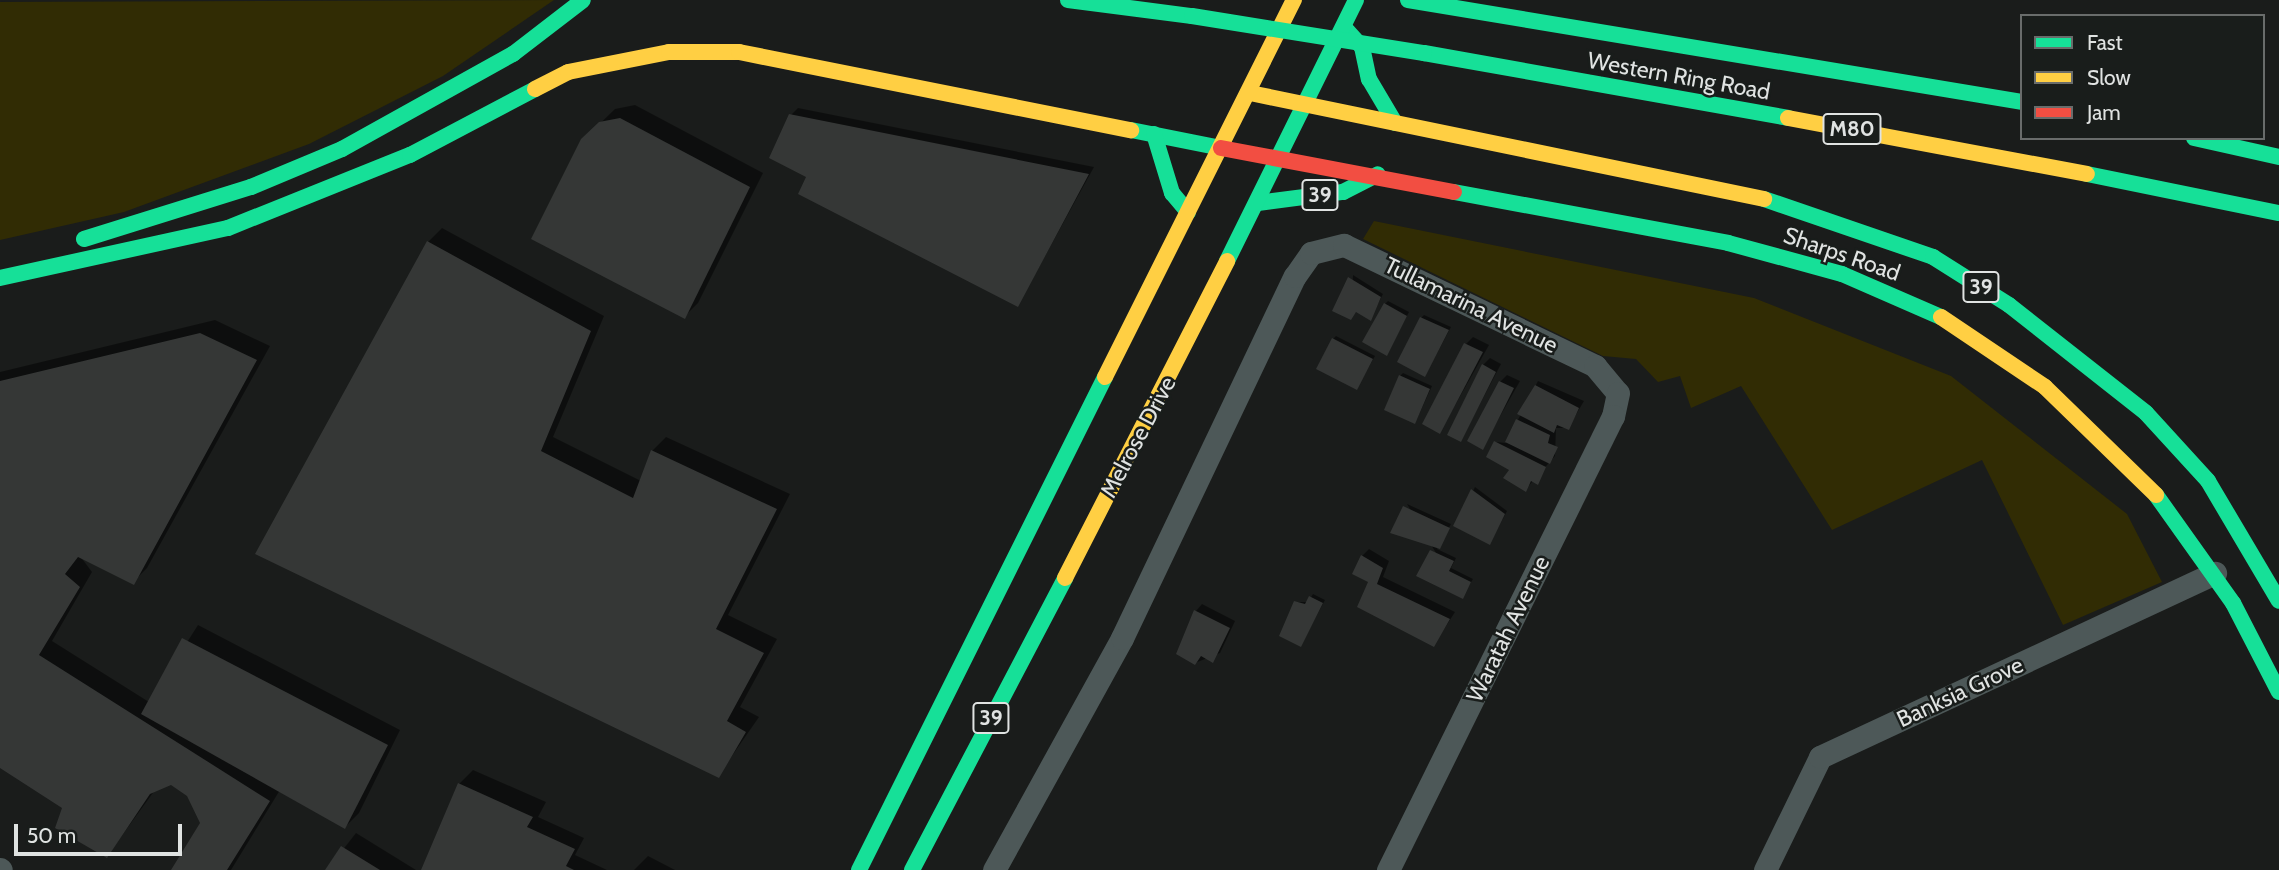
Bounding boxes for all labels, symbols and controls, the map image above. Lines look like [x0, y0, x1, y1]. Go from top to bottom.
legend [2020, 14, 2265, 140]
text: Fast [2087, 30, 2123, 55]
street label: Western Ring Road [1586, 46, 1772, 106]
text: Slow [2087, 65, 2131, 90]
text: Jam [2087, 100, 2121, 125]
road number: M80 [1822, 111, 1882, 146]
road number: 39 [1301, 178, 1339, 212]
street label: Sharps Road [1780, 221, 1904, 287]
street label: Tullamarina Avenue [1380, 251, 1562, 359]
road number: 39 [1962, 270, 2000, 304]
street label: Melrose Drive [1095, 372, 1181, 502]
street label: Waratah Avenue [1461, 551, 1555, 707]
street label: Banksia Grove [1892, 651, 2028, 733]
road number: 39 [972, 700, 1010, 736]
scale bar [18, 810, 186, 854]
text: 50 m [27, 823, 76, 848]

